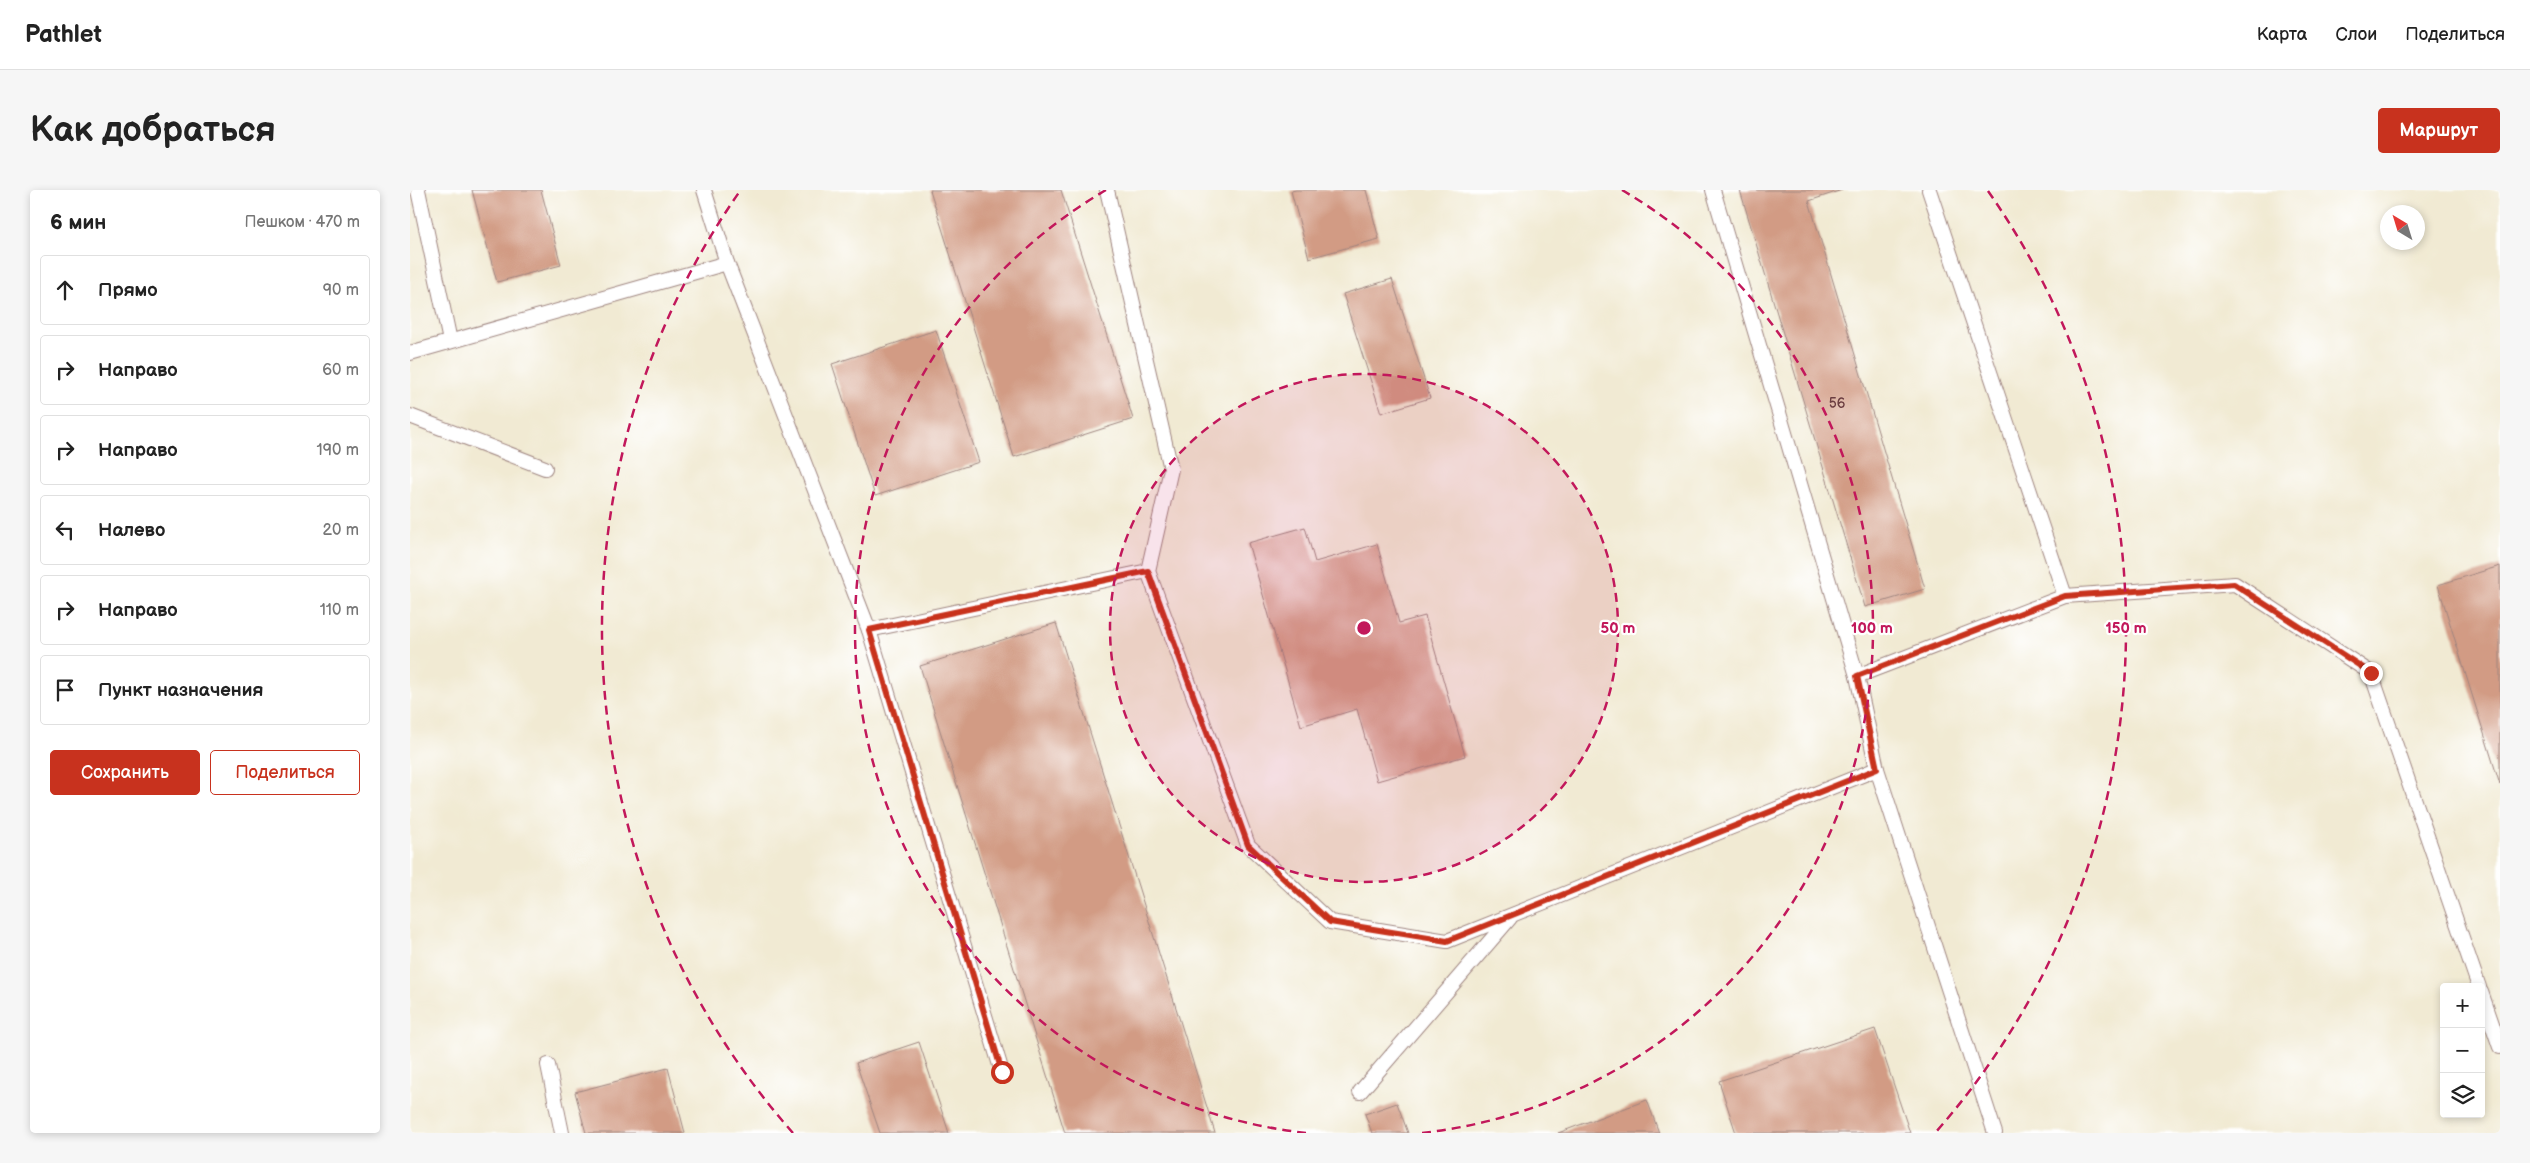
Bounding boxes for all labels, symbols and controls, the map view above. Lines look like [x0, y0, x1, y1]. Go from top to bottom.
text: Pathlet [25, 20, 102, 49]
text: Карта [2257, 24, 2307, 45]
text: Слои [2335, 24, 2377, 45]
text: Поделиться [2405, 24, 2505, 45]
button: Маршрут [2378, 108, 2500, 153]
text: Как добраться [30, 109, 276, 152]
north arrow [2380, 205, 2425, 250]
text: 6 мин [50, 210, 106, 235]
text: Пешком · 470 m [245, 213, 360, 232]
icon: ahead [51, 276, 79, 304]
text: Прямо [98, 279, 158, 302]
text: 90 m [323, 281, 359, 300]
icon: right [51, 356, 79, 384]
text: Направо [98, 359, 178, 382]
text: 60 m [322, 361, 359, 380]
house number: 56 [1829, 395, 1846, 412]
icon: right [51, 436, 79, 464]
text: Направо [98, 439, 178, 462]
text: 190 m [317, 441, 359, 460]
icon: left [51, 516, 79, 544]
text: Налево [98, 519, 165, 542]
text: 20 m [323, 521, 359, 540]
icon: right [51, 596, 79, 624]
text: Направо [98, 599, 178, 622]
text: 110 m [320, 601, 359, 620]
centre of rings [1355, 619, 1373, 637]
text: 50 m [1601, 619, 1636, 638]
text: 100 m [1851, 619, 1893, 638]
text: 150 m [2105, 619, 2147, 638]
route end [2360, 662, 2383, 685]
icon: arrive [51, 676, 79, 704]
text: Пункт назначения [98, 679, 263, 702]
button: Сохранить [50, 750, 200, 795]
button: Поделиться [210, 750, 360, 795]
map controls [2440, 983, 2485, 1118]
button: + [2440, 983, 2485, 1028]
button: − [2440, 1028, 2485, 1073]
route start [991, 1061, 1014, 1084]
button: layers [2440, 1073, 2485, 1118]

